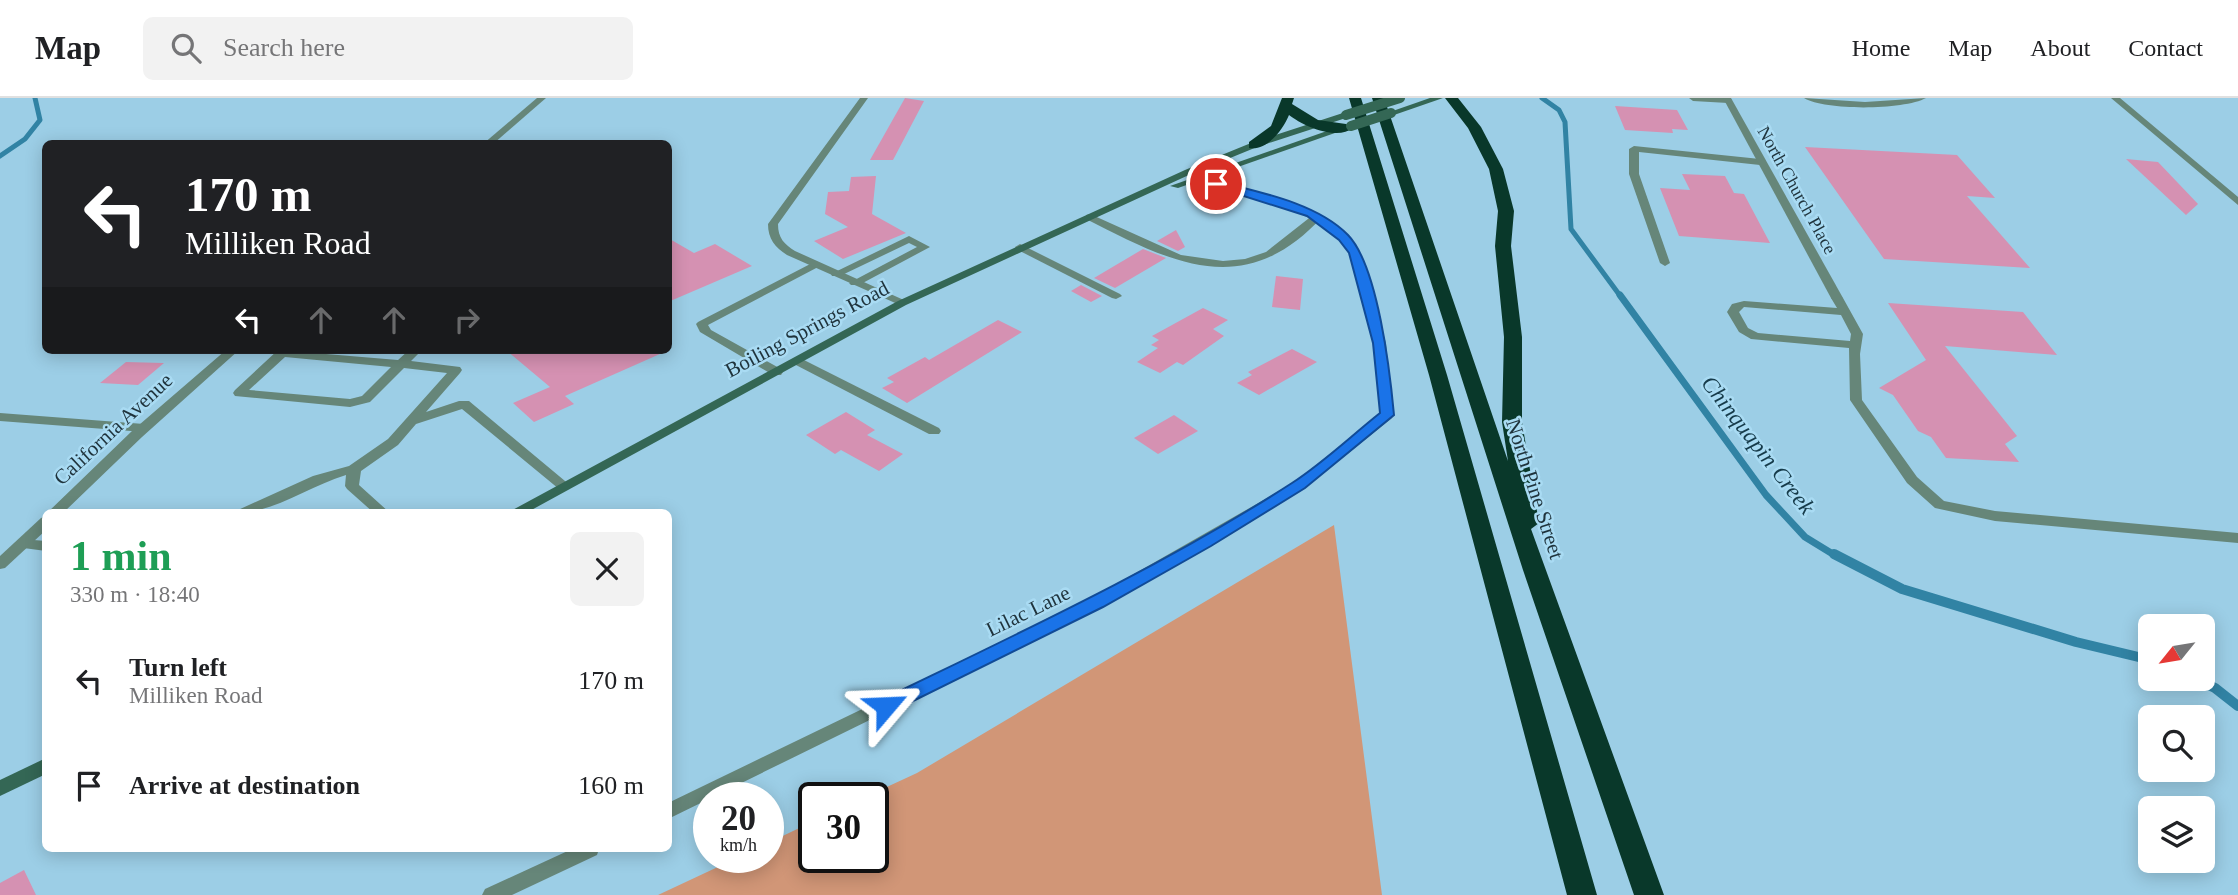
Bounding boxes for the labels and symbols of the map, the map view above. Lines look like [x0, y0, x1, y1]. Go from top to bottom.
street label: North Church Place [1754, 123, 1840, 257]
pin [1186, 154, 1246, 214]
street label: Boiling Springs Road [721, 275, 893, 382]
street label: California Avenue [49, 368, 177, 490]
water label: Chinquapin Creek [1696, 371, 1820, 520]
street label: North Pine Street [1501, 416, 1569, 562]
street label: Lilac Lane [982, 580, 1074, 642]
north arrow [2138, 614, 2216, 691]
position arrow [849, 669, 923, 743]
speed limit sign: 30 [798, 782, 889, 873]

